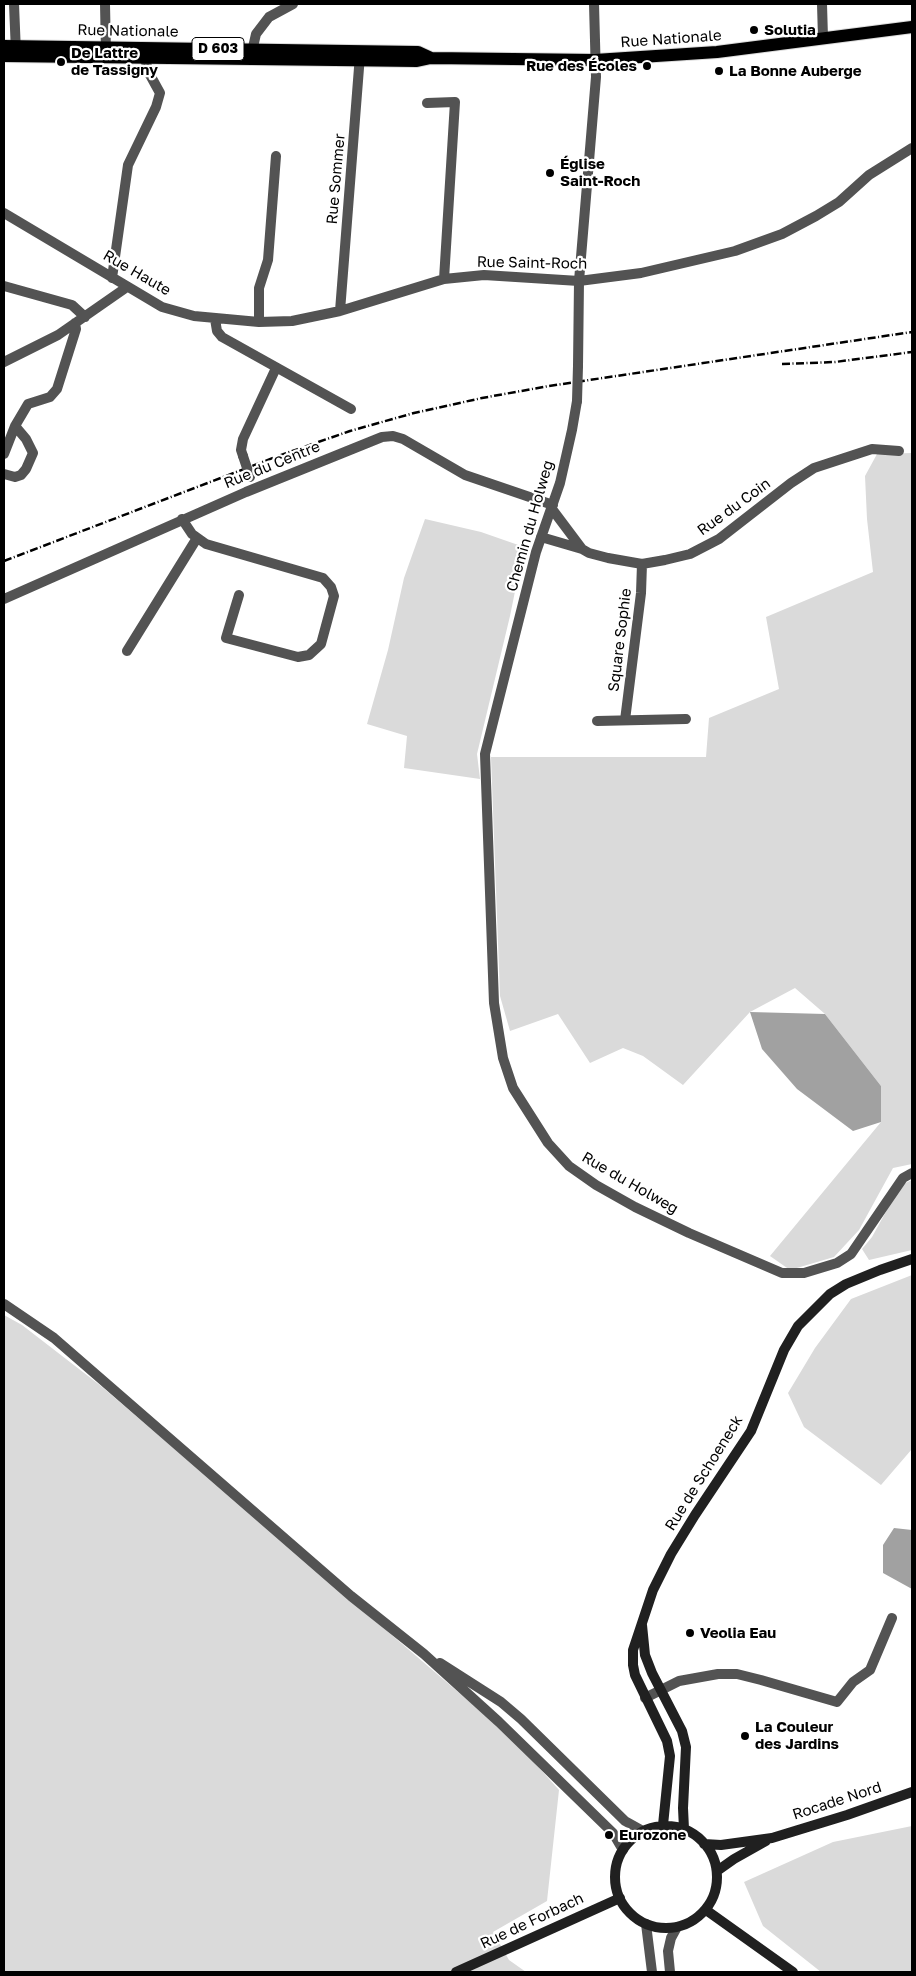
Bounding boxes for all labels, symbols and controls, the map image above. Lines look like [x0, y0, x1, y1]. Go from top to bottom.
street label: Rue Nationale [77, 21, 179, 41]
place label: Solutia [764, 21, 816, 39]
marker: Solutia [748, 24, 760, 36]
street label: Rue Nationale [620, 26, 722, 52]
road number: D 603 [192, 38, 244, 61]
place label: De Lattre de Tassigny [71, 44, 158, 79]
marker: De Lattre de Tassigny [55, 56, 67, 68]
place label: Rue des Écoles [526, 57, 637, 75]
marker: Rue des Écoles [641, 60, 653, 72]
place label: La Bonne Auberge [729, 62, 862, 80]
marker: La Bonne Auberge [713, 65, 725, 77]
street label: Rue Sommer [323, 133, 349, 225]
place label: Église Saint-Roch [560, 155, 640, 190]
marker: Église Saint-Roch [544, 167, 556, 179]
street label: Rue Haute [100, 246, 174, 300]
street label: Rue Saint-Roch [477, 253, 587, 273]
street label: Rue du Centre [221, 438, 323, 492]
street label: Chemin du Holweg [503, 458, 557, 594]
street label: Rue du Coin [694, 474, 774, 540]
street label: Square Sophie [605, 587, 635, 693]
street label: Rue du Holweg [579, 1148, 681, 1218]
street label: Rue de Schoeneck [661, 1412, 747, 1534]
place label: Veolia Eau [700, 1624, 776, 1642]
marker: Veolia Eau [684, 1627, 696, 1639]
place label: La Couleur des Jardins [755, 1718, 839, 1753]
marker: La Couleur des Jardins [739, 1730, 751, 1742]
street label: Rocade Nord [790, 1778, 884, 1824]
place label: Eurozone [619, 1826, 686, 1844]
marker: Eurozone [603, 1829, 615, 1841]
street label: Rue de Forbach [478, 1889, 586, 1953]

